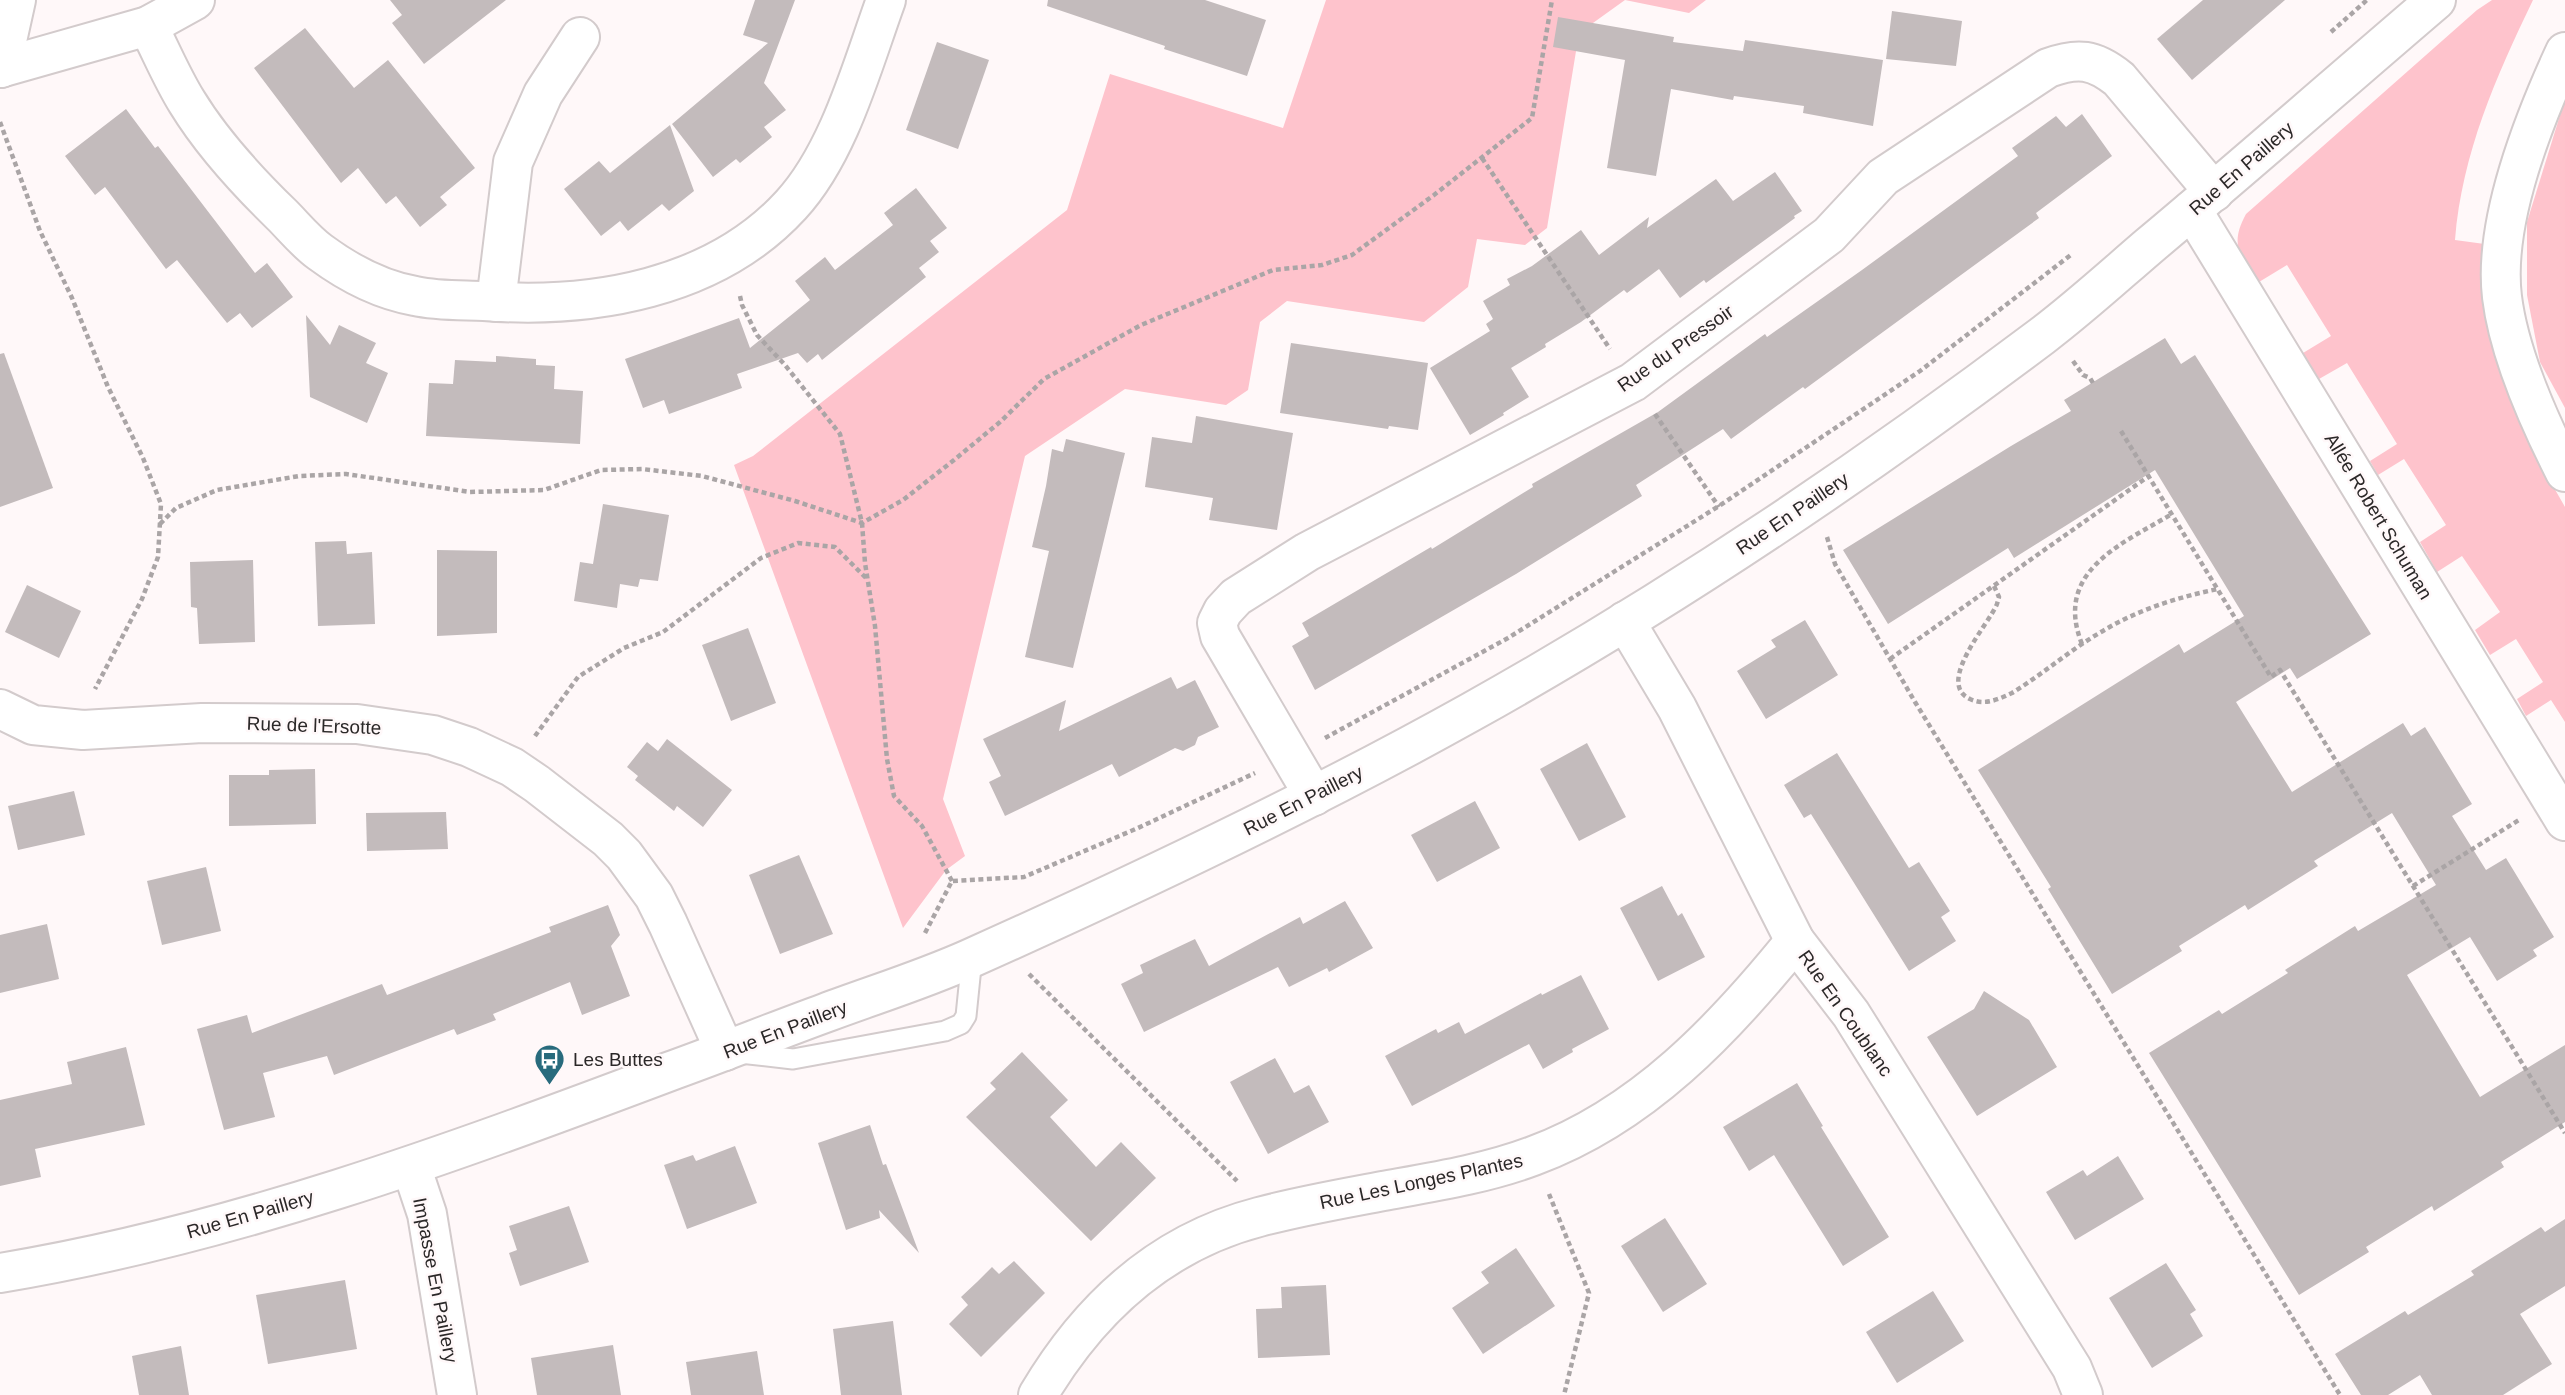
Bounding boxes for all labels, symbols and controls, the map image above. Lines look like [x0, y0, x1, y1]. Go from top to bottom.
street label: Rue En Paillery [2185, 117, 2298, 219]
street label: Rue du Pressoir [1613, 300, 1738, 396]
street label: Allée Robert Schuman [2321, 429, 2437, 603]
street label: Rue En Paillery [1732, 468, 1853, 559]
street label: Rue de l'Ersotte [246, 713, 382, 738]
street label: Rue En Paillery [1240, 761, 1367, 840]
street label: Rue En Coublanc [1794, 946, 1897, 1080]
street label: Rue En Paillery [720, 996, 851, 1063]
bus stop icon: Les Buttes [533, 1042, 567, 1086]
place label: Les Buttes [573, 1049, 663, 1070]
street label: Rue Les Longes Plantes [1318, 1150, 1525, 1213]
street label: Rue En Paillery [184, 1186, 316, 1243]
street label: Impasse En Paillery [409, 1196, 462, 1365]

